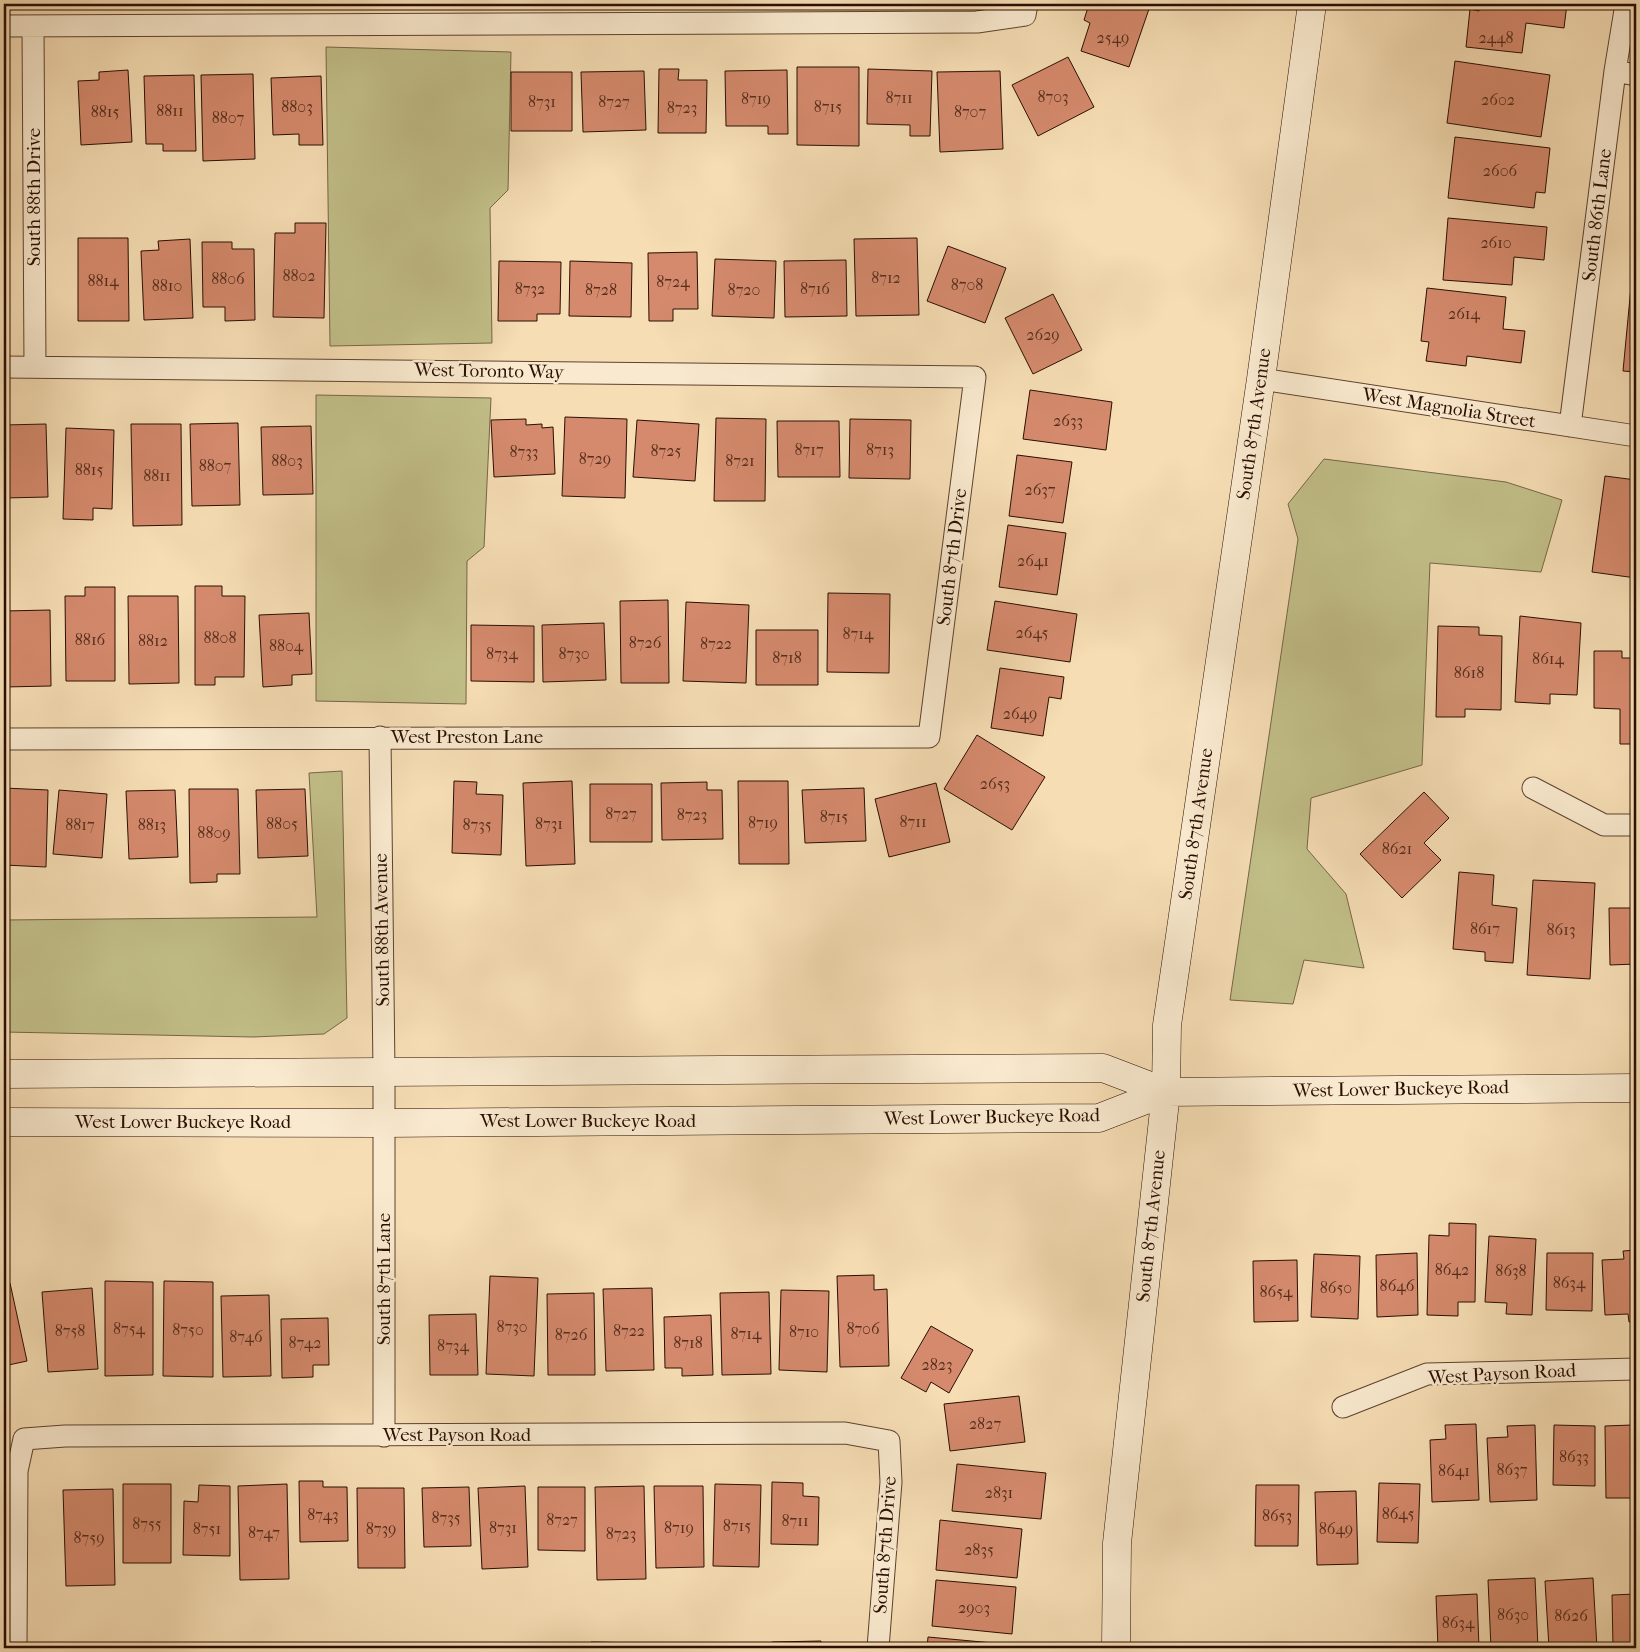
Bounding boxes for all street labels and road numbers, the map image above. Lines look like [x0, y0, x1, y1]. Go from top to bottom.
street label: South 88th Drive [23, 128, 45, 266]
street label: South 86th Lane [1578, 147, 1616, 283]
street label: South 87th Avenue [1232, 347, 1276, 501]
street label: West Toronto Way [413, 359, 565, 383]
street label: West Magnolia Street [1360, 383, 1538, 433]
street label: South 87th Drive [933, 487, 971, 627]
street label: West Preston Lane [390, 726, 543, 748]
street label: South 87th Avenue [1174, 747, 1218, 901]
street label: South 88th Avenue [370, 853, 394, 1007]
street label: West Lower Buckeye Road [1292, 1076, 1510, 1102]
street label: West Lower Buckeye Road [883, 1104, 1101, 1130]
street label: West Lower Buckeye Road [479, 1110, 697, 1132]
street label: West Lower Buckeye Road [74, 1111, 292, 1133]
street label: South 87th Avenue [1132, 1149, 1170, 1303]
street label: South 87th Lane [373, 1213, 395, 1345]
street label: West Payson Road [1426, 1359, 1577, 1389]
street label: West Payson Road [382, 1424, 532, 1446]
street label: South 87th Drive [869, 1475, 901, 1615]

